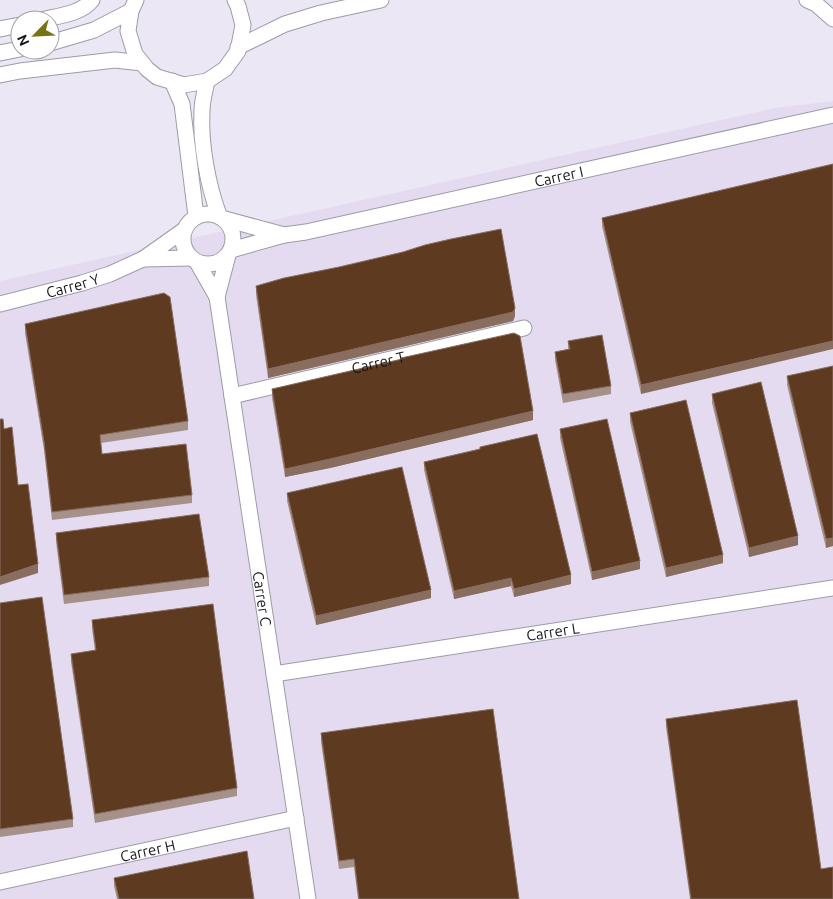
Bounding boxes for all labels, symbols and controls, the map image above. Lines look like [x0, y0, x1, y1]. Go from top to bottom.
north arrow [10, 10, 60, 60]
text: N [14, 32, 33, 48]
street label: Carrer I [533, 162, 585, 190]
street label: Carrer Y [44, 269, 102, 300]
street label: Carrer T [350, 347, 407, 376]
street label: Carrer C [250, 570, 275, 627]
street label: Carrer L [525, 619, 581, 644]
street label: Carrer H [118, 836, 177, 864]

